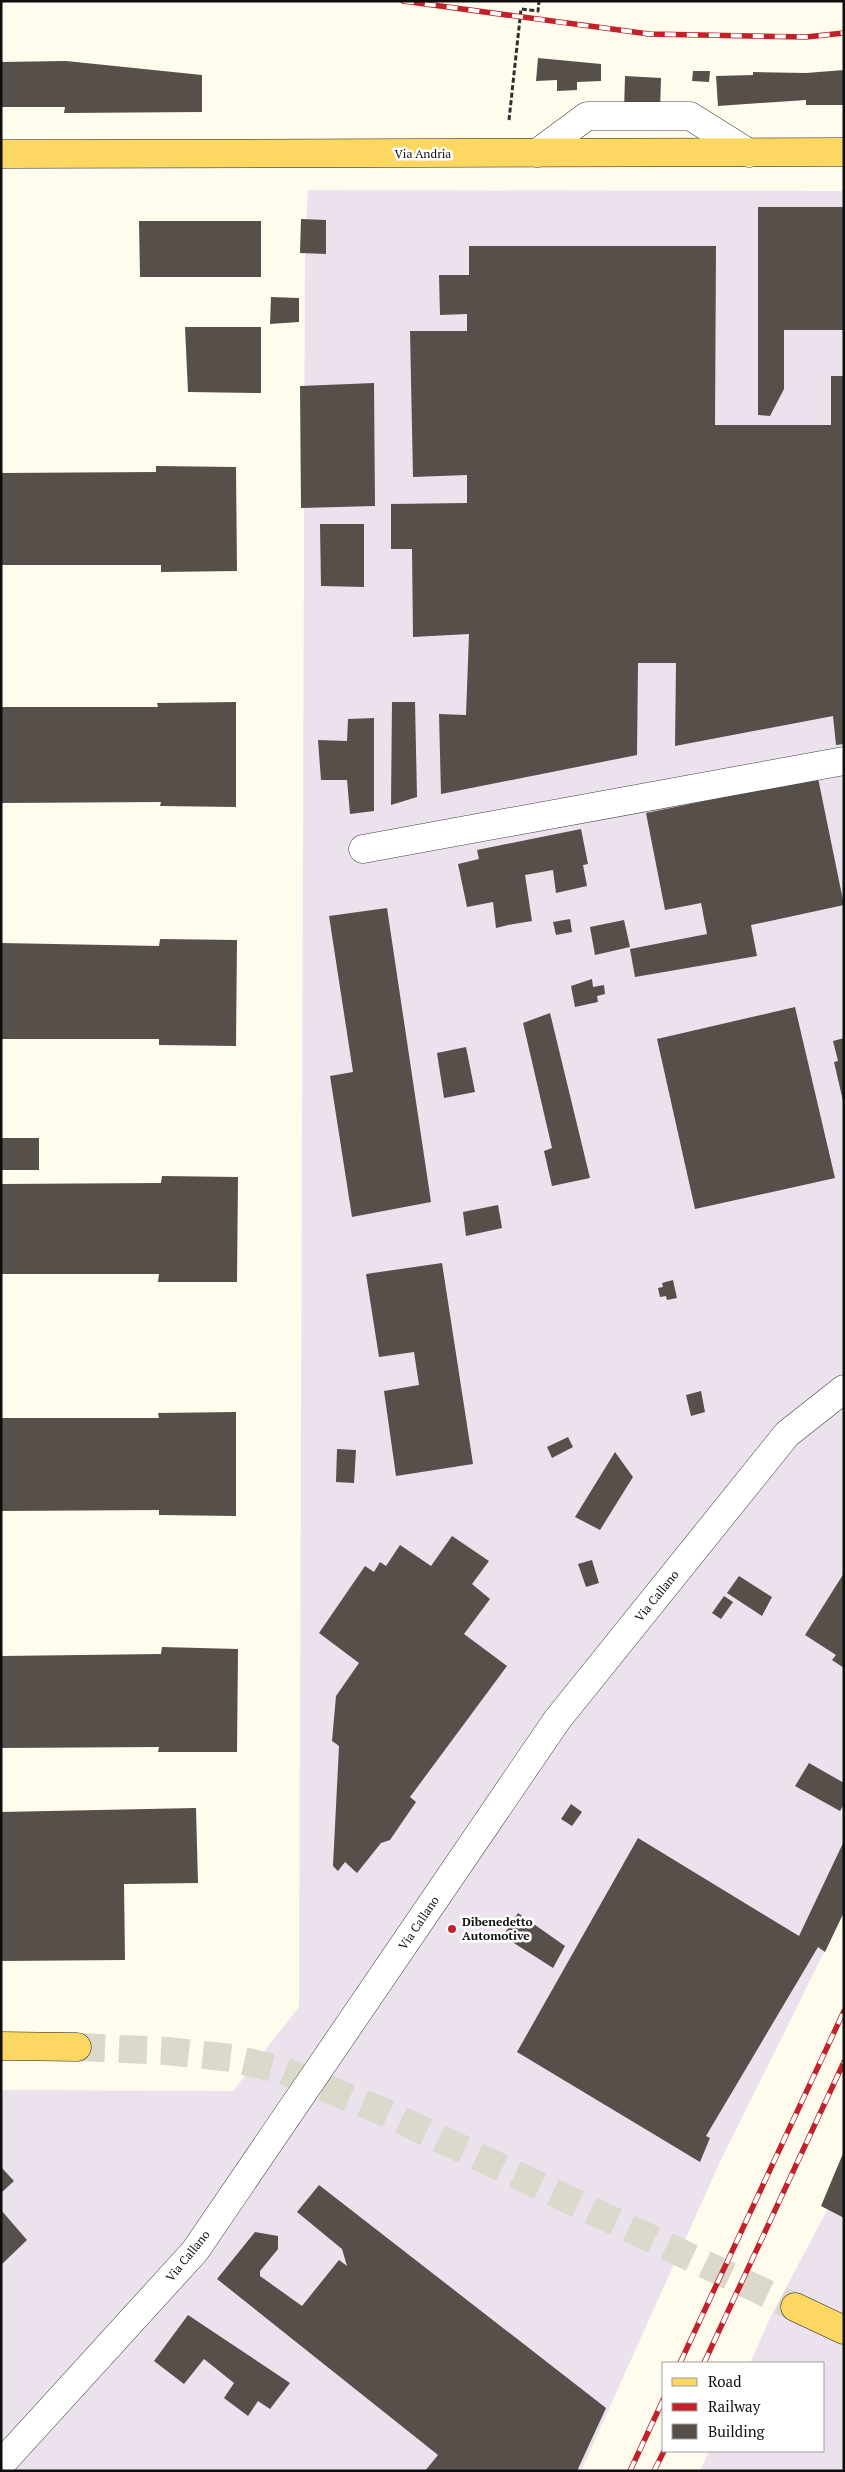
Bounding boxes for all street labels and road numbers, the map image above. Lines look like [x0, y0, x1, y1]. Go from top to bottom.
street label: Via Andria [395, 146, 451, 161]
street label: Via Callano [631, 1567, 682, 1624]
street label: Via Callano [395, 1893, 442, 1952]
street label: Via Callano [162, 2227, 213, 2284]

